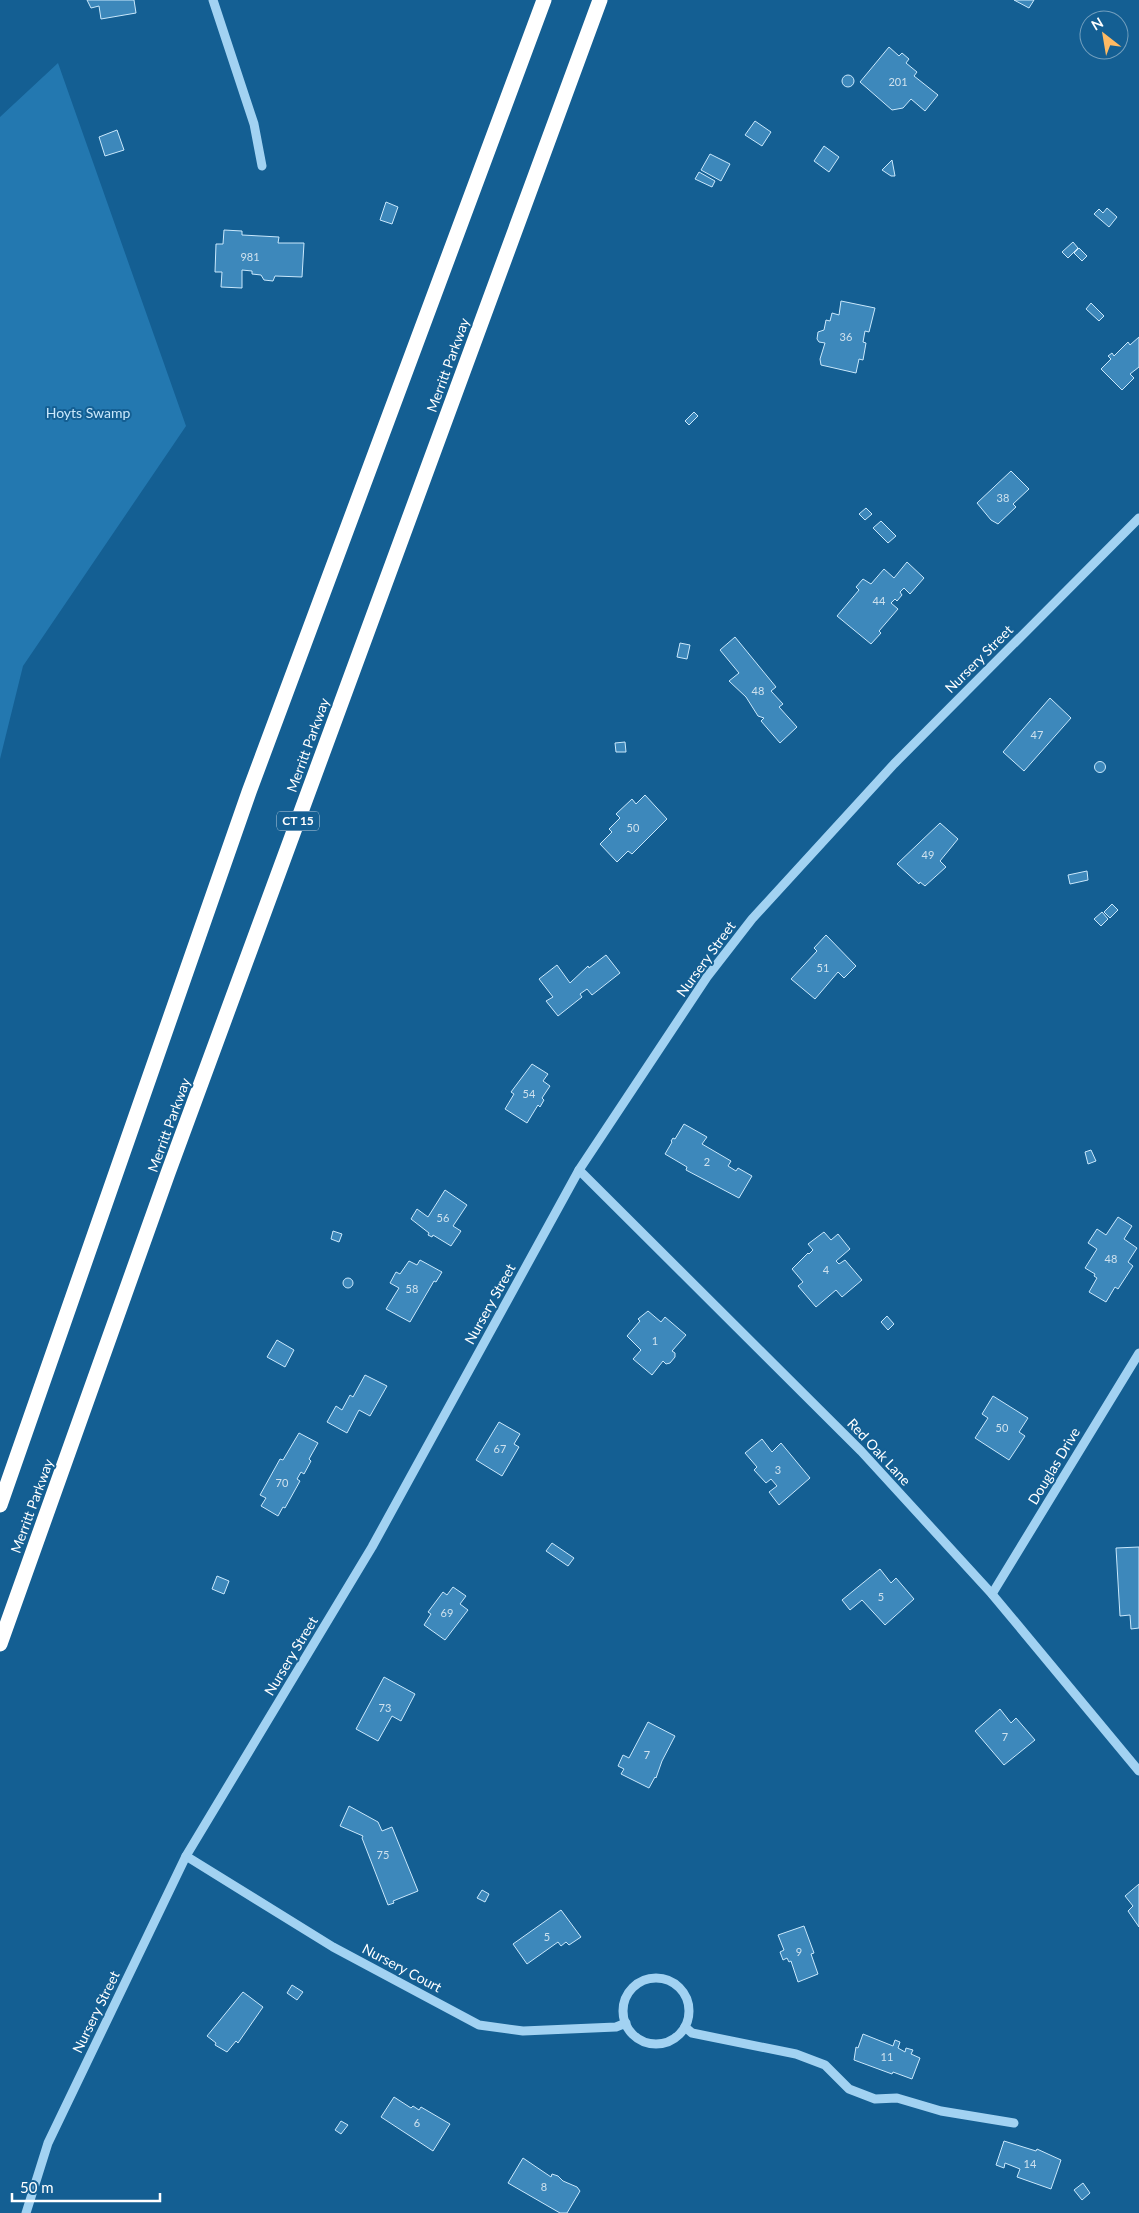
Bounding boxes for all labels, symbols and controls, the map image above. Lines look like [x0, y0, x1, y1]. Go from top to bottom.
north arrow [1079, 10, 1129, 60]
text: N [1088, 13, 1106, 33]
house number: 201 [888, 75, 908, 88]
house number: 981 [240, 250, 260, 263]
street label: Merritt Parkway [423, 315, 473, 414]
house number: 36 [840, 330, 852, 343]
park label: Hoyts Swamp [46, 404, 130, 421]
house number: 38 [997, 491, 1009, 504]
house number: 44 [873, 594, 886, 607]
street label: Nursery Street [941, 621, 1016, 696]
house number: 48 [752, 684, 764, 697]
street label: Merritt Parkway [283, 695, 333, 794]
house number: 47 [1031, 728, 1043, 741]
road number: CT 15 [277, 811, 319, 830]
house number: 50 [627, 821, 640, 834]
house number: 49 [922, 848, 934, 861]
street label: Nursery Street [672, 918, 739, 1000]
house number: 51 [817, 961, 829, 974]
street label: Merritt Parkway [144, 1075, 194, 1174]
house number: 54 [523, 1087, 536, 1100]
house number: 2 [704, 1155, 710, 1168]
house number: 56 [437, 1211, 449, 1224]
house number: 48 [1105, 1252, 1117, 1265]
street label: Nursery Street [460, 1261, 519, 1347]
house number: 4 [823, 1263, 830, 1276]
house number: 58 [406, 1282, 418, 1295]
house number: 1 [652, 1334, 658, 1347]
street label: Red Oak Lane [844, 1415, 915, 1489]
house number: 50 [996, 1421, 1009, 1434]
street label: Douglas Drive [1024, 1424, 1083, 1507]
house number: 67 [494, 1442, 506, 1455]
street label: Merritt Parkway [7, 1456, 57, 1555]
house number: 3 [775, 1463, 781, 1476]
house number: 70 [276, 1476, 289, 1489]
house number: 5 [878, 1590, 884, 1603]
house number: 69 [441, 1606, 453, 1619]
street label: Nursery Street [260, 1613, 321, 1698]
house number: 73 [379, 1701, 391, 1714]
house number: 7 [1002, 1730, 1008, 1743]
house number: 7 [644, 1748, 650, 1761]
house number: 75 [377, 1848, 389, 1861]
house number: 5 [544, 1930, 550, 1943]
street label: Nursery Court [360, 1940, 445, 1996]
house number: 9 [796, 1945, 802, 1958]
street label: Nursery Street [68, 1968, 123, 2056]
house number: 11 [881, 2050, 893, 2063]
house number: 6 [414, 2116, 420, 2129]
house number: 14 [1024, 2157, 1037, 2170]
scale bar [12, 2170, 160, 2202]
text: 50 m [20, 2178, 54, 2196]
house number: 8 [541, 2180, 547, 2193]

